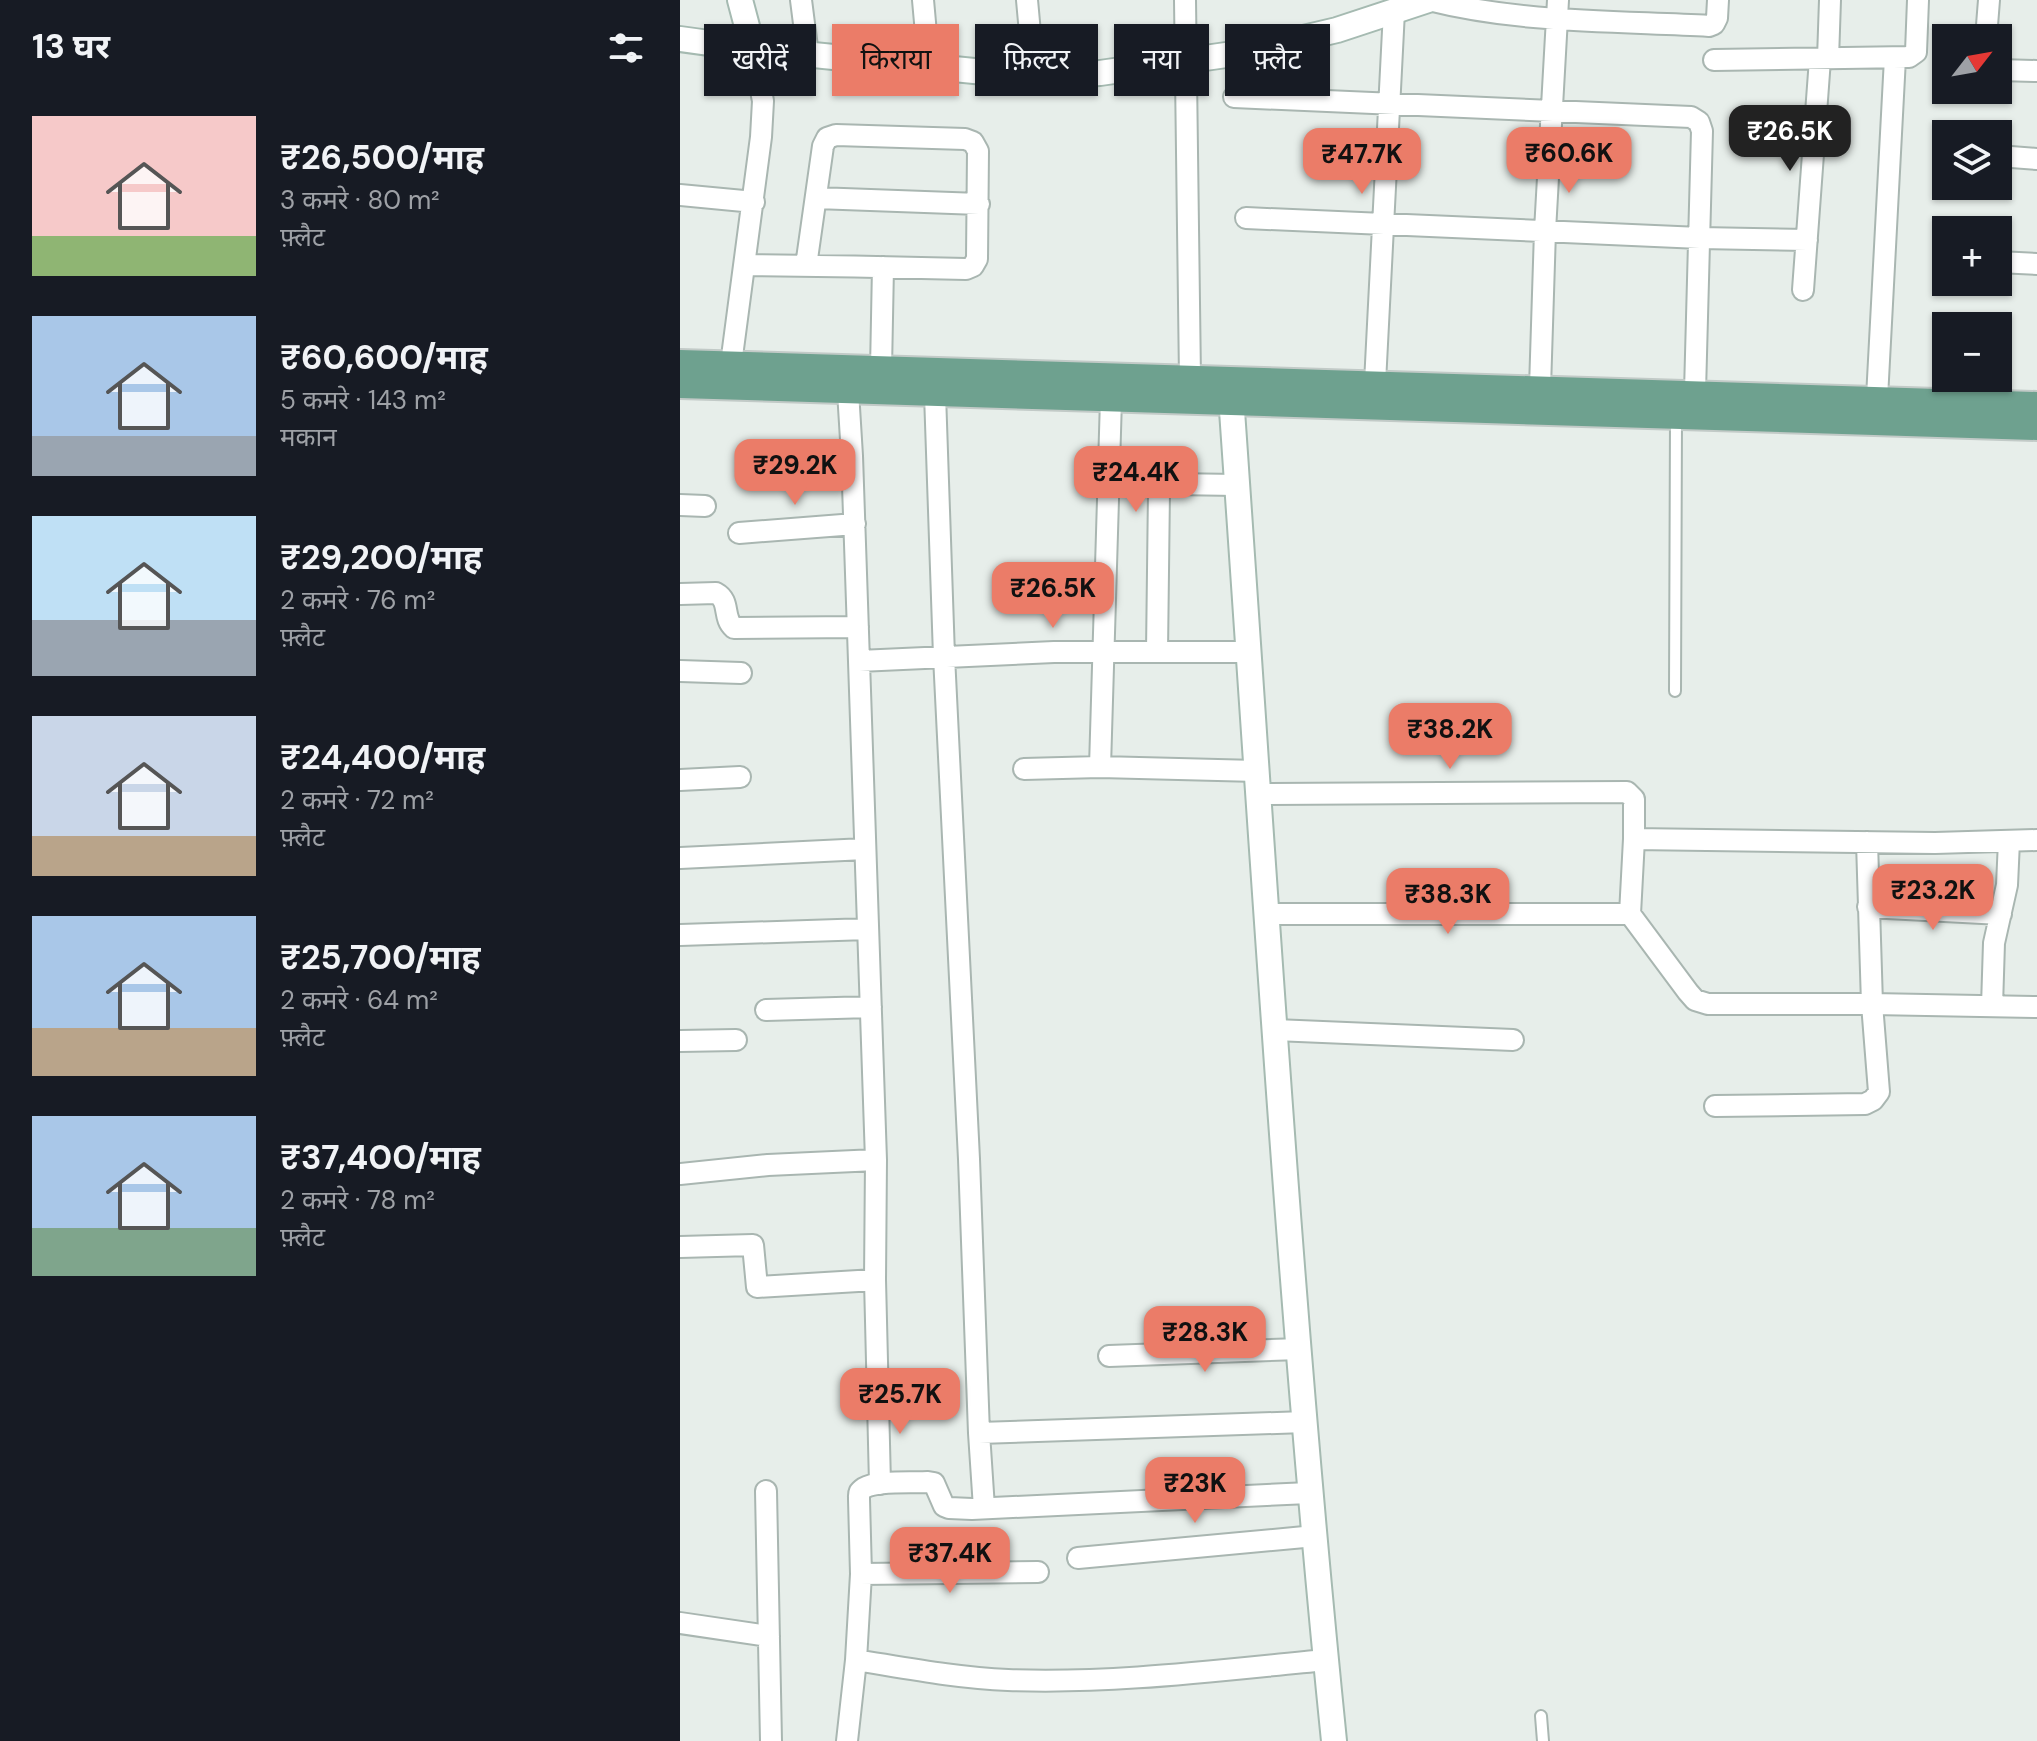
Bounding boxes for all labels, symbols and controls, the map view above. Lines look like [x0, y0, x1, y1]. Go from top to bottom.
text: 13 घर [32, 24, 110, 69]
chip: खरीदें [704, 24, 816, 96]
chip: किराया [832, 24, 959, 96]
chip: फ़िल्टर [975, 24, 1098, 96]
chip: नया [1114, 24, 1209, 96]
chip: फ़्लैट [1225, 24, 1330, 96]
north arrow [1932, 24, 2012, 104]
map controls [1932, 24, 2012, 392]
icon: filters [604, 26, 648, 70]
pin: ₹26.5K [1725, 105, 1855, 173]
text: ₹26.5K [1747, 114, 1833, 148]
button: layers [1932, 120, 2012, 200]
pin: ₹60.6K [1504, 127, 1634, 195]
pin: ₹47.7K [1297, 128, 1427, 196]
text: ₹26,500/माह [280, 135, 484, 180]
text: ₹60.6K [1525, 136, 1613, 170]
text: ₹47.7K [1321, 137, 1403, 171]
icon: home [96, 148, 192, 244]
text: 3 कमरे · 80 m² [280, 183, 440, 217]
button: + [1932, 216, 2012, 296]
text: फ़्लैट [280, 220, 325, 254]
button: − [1932, 312, 2012, 392]
text: ₹60,600/माह [280, 335, 488, 380]
icon: home [96, 348, 192, 444]
text: 5 कमरे · 143 m² [280, 383, 446, 417]
text: मकान [280, 420, 337, 454]
pin: ₹29.2K [730, 439, 860, 507]
pin: ₹24.4K [1071, 446, 1201, 514]
text: ₹29.2K [752, 448, 838, 482]
text: ₹24.4K [1092, 455, 1180, 489]
text: ₹29,200/माह [280, 535, 482, 580]
icon: home [96, 548, 192, 644]
pin: ₹26.5K [988, 562, 1118, 630]
text: ₹26.5K [1010, 571, 1096, 605]
text: 2 कमरे · 76 m² [280, 583, 435, 617]
text: फ़्लैट [280, 620, 325, 654]
pin: ₹38.2K [1385, 703, 1515, 771]
text: ₹38.2K [1407, 712, 1493, 746]
text: ₹24,400/माह [280, 735, 485, 780]
icon: home [96, 748, 192, 844]
text: 2 कमरे · 72 m² [280, 783, 434, 817]
text: फ़्लैट [280, 820, 325, 854]
pin: ₹23.2K [1868, 864, 1998, 932]
pin: ₹38.3K [1383, 868, 1513, 936]
text: ₹23.2K [1890, 873, 1976, 907]
text: ₹38.3K [1404, 877, 1492, 911]
text: ₹25,700/माह [280, 935, 481, 980]
icon: home [96, 948, 192, 1044]
text: 2 कमरे · 64 m² [280, 983, 438, 1017]
text: फ़्लैट [280, 1020, 325, 1054]
text: ₹37,400/माह [280, 1135, 481, 1180]
icon: home [96, 1148, 192, 1244]
text: 2 कमरे · 78 m² [280, 1183, 435, 1217]
text: फ़्लैट [280, 1220, 325, 1254]
pin: ₹28.3K [1140, 1306, 1270, 1374]
text: ₹28.3K [1162, 1315, 1248, 1349]
pin: ₹25.7K [835, 1368, 965, 1436]
text: ₹25.7K [858, 1377, 942, 1411]
pin: ₹23K [1148, 1457, 1242, 1525]
text: ₹23K [1163, 1466, 1227, 1500]
pin: ₹37.4K [885, 1527, 1015, 1595]
text: ₹37.4K [908, 1536, 992, 1570]

